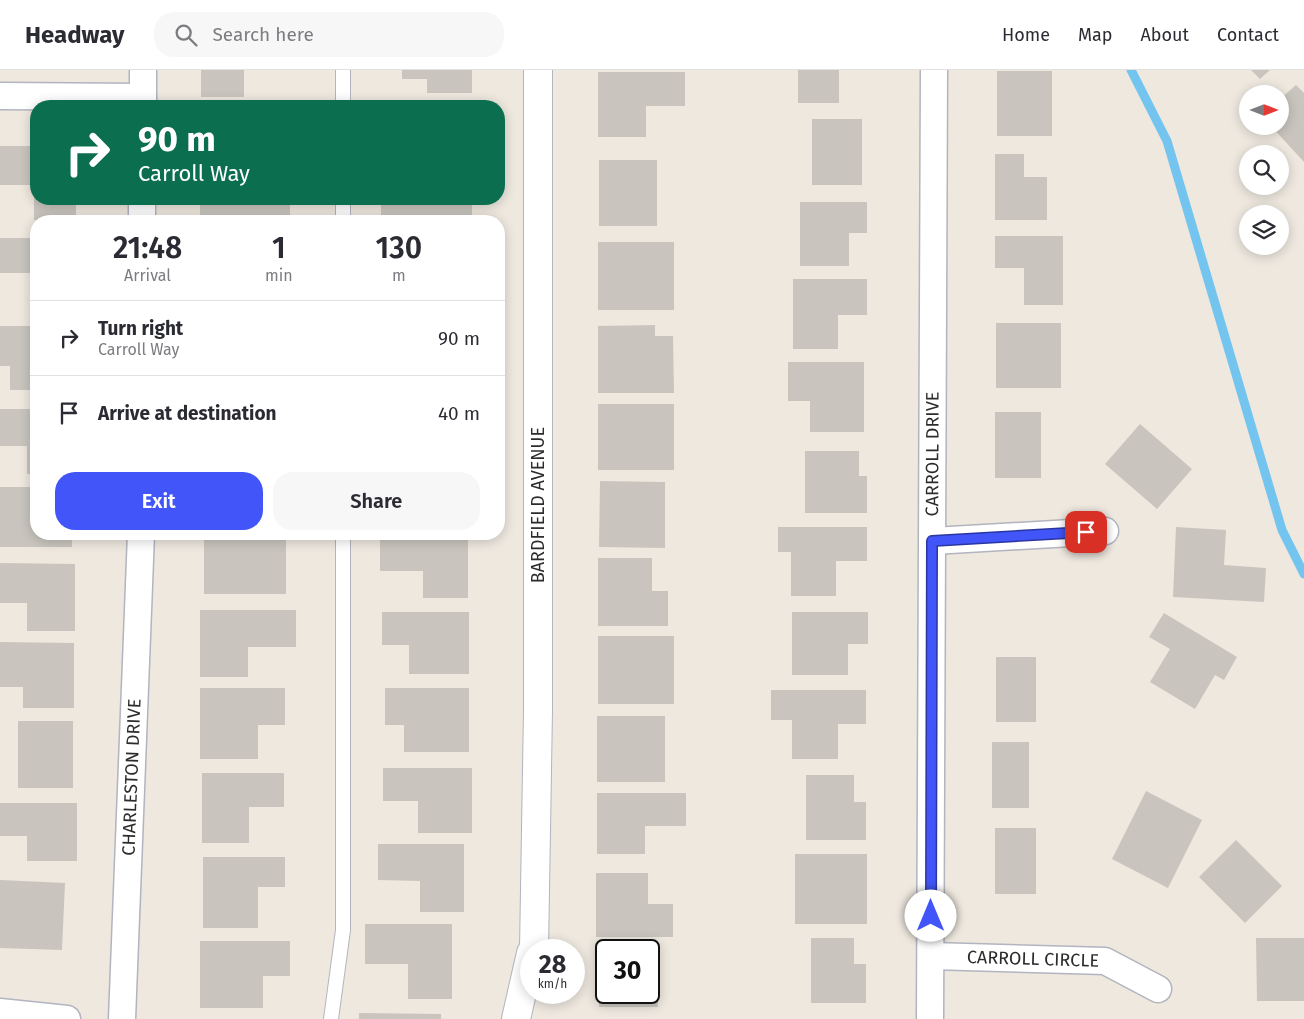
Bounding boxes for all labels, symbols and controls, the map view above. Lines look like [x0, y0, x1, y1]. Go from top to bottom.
search box [154, 12, 504, 57]
text: Headway [25, 21, 124, 49]
icon: search [172, 21, 200, 49]
text: Search here [212, 23, 314, 46]
text: Home [1002, 24, 1050, 46]
text: Map [1078, 24, 1112, 46]
text: About [1140, 24, 1189, 46]
text: Contact [1217, 24, 1279, 46]
north arrow [1239, 85, 1289, 135]
map controls [1239, 85, 1289, 255]
text: 90 m [138, 118, 216, 160]
icon: right [55, 120, 120, 185]
button: search [1239, 145, 1289, 195]
text: Carroll Way [138, 160, 250, 187]
button: layers [1239, 205, 1289, 255]
text: 21:48 [113, 230, 182, 266]
text: 1 [272, 230, 286, 266]
text: 130 [376, 230, 422, 266]
text: Arrival [124, 266, 171, 285]
text: min [265, 266, 293, 285]
text: m [392, 266, 406, 285]
text: Turn right [98, 317, 183, 340]
icon: right [55, 324, 83, 352]
text: 90 m [438, 327, 480, 350]
text: Carroll Way [98, 340, 179, 359]
street label: CARROLL DRIVE [921, 392, 944, 516]
icon: arrive [55, 399, 83, 427]
text: Arrive at destination [98, 402, 277, 425]
text: 40 m [438, 402, 480, 425]
street label: BARDFIELD AVENUE [527, 427, 549, 583]
button: Exit [55, 472, 263, 530]
button: Share [273, 472, 480, 530]
pin [1065, 511, 1107, 553]
icon: arrive [1072, 518, 1100, 546]
street label: CHARLESTON DRIVE [117, 698, 146, 856]
position arrow [904, 889, 956, 941]
speed limit sign: 30 [595, 939, 660, 1004]
street label: CARROLL CIRCLE [967, 946, 1099, 972]
text: 28 [539, 950, 566, 980]
text: km/h [538, 977, 567, 991]

